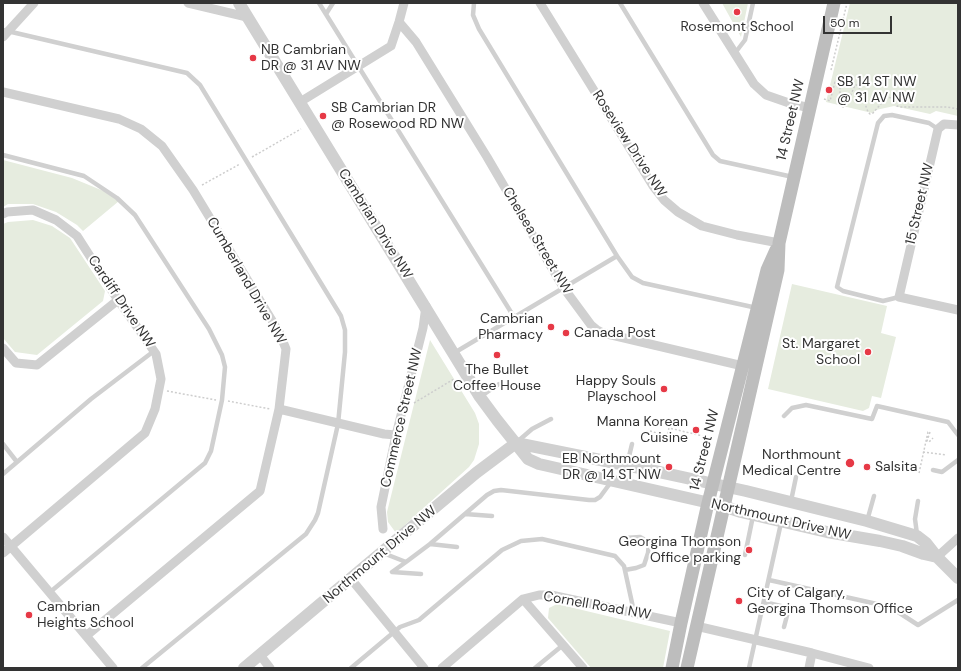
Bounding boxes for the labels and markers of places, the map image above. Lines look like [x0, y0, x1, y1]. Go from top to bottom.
marker: Rosemont School [732, 7, 742, 17]
place label: Rosemont School [680, 19, 794, 35]
place label: NB Cambrian DR @ 31 AV NW [261, 42, 361, 74]
marker: NB Cambrian DR @ 31 AV NW [248, 53, 258, 63]
place label: SB 14 ST NW @ 31 AV NW [837, 74, 917, 106]
marker: SB 14 ST NW @ 31 AV NW [824, 85, 834, 95]
place label: SB Cambrian DR @ Rosewood RD NW [331, 100, 464, 132]
marker: SB Cambrian DR @ Rosewood RD NW [318, 111, 328, 121]
place label: Cambrian Pharmacy [478, 311, 543, 344]
marker: Cambrian Pharmacy [546, 322, 556, 332]
place label: Canada Post [574, 325, 656, 341]
marker: Canada Post [561, 328, 571, 338]
place label: St. Margaret School [782, 336, 860, 368]
marker: St. Margaret School [863, 347, 873, 357]
marker: The Bullet Coffee House [492, 350, 502, 360]
place label: The Bullet Coffee House [453, 362, 541, 394]
place label: Happy Souls Playschool [576, 373, 656, 406]
marker: Happy Souls Playschool [659, 384, 669, 394]
place label: Manna Korean Cuisine [597, 414, 688, 446]
marker: Manna Korean Cuisine [691, 425, 701, 435]
place label: Northmount Medical Centre [742, 447, 841, 480]
place label: EB Northmount DR @ 14 ST NW [562, 451, 661, 484]
marker: Northmount Medical Centre [844, 457, 856, 469]
place label: Salsita [875, 459, 917, 475]
marker: EB Northmount DR @ 14 ST NW [664, 462, 674, 472]
marker: Salsita [862, 462, 872, 472]
place label: Georgina Thomson Office parking [619, 534, 741, 566]
marker: Georgina Thomson Office parking [744, 545, 754, 555]
place label: City of Calgary, Georgina Thomson Office [747, 585, 913, 618]
marker: City of Calgary, Georgina Thomson Office [734, 596, 744, 606]
place label: Cambrian Heights School [37, 599, 134, 632]
marker: Cambrian Heights School [24, 610, 34, 620]

